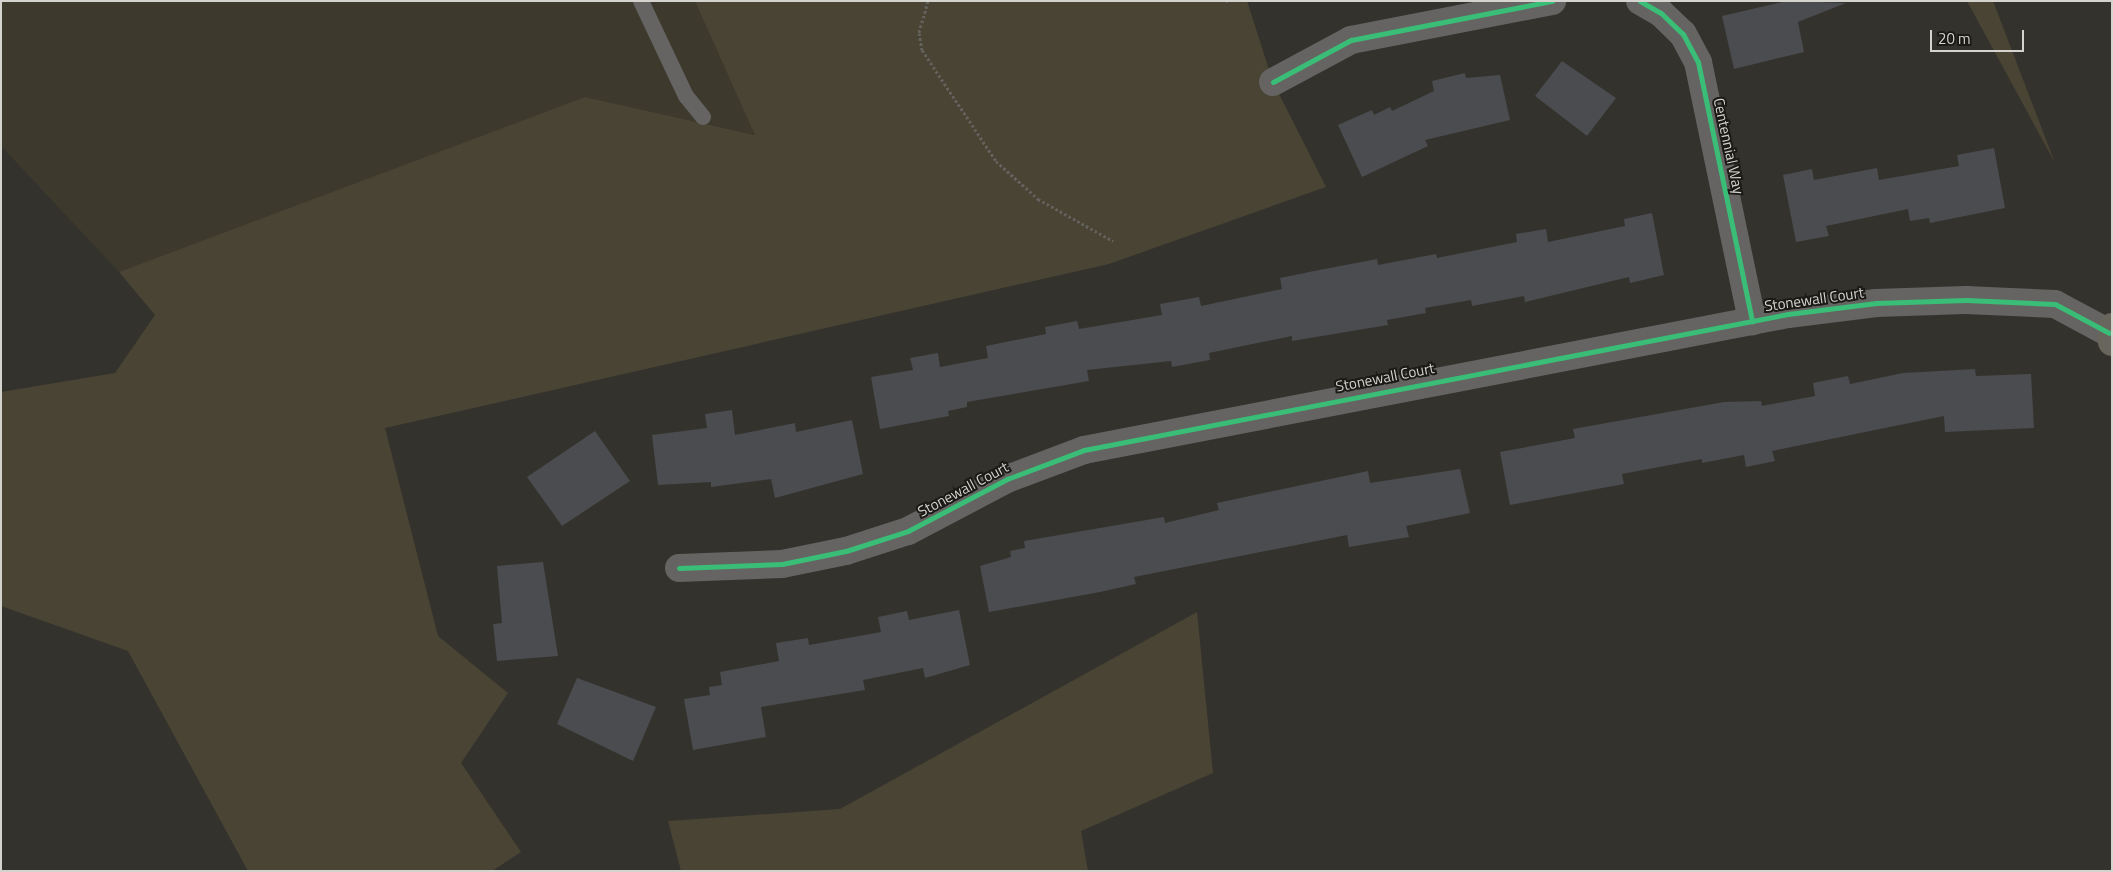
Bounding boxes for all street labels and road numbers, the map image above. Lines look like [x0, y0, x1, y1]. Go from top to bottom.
street label: Centennial Way [1710, 96, 1748, 196]
street label: Stonewall Court [1763, 283, 1865, 315]
street label: Stonewall Court [1334, 359, 1436, 395]
street label: Stonewall Court [915, 458, 1011, 520]

